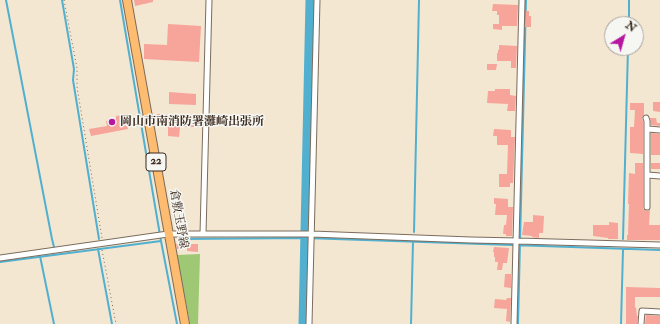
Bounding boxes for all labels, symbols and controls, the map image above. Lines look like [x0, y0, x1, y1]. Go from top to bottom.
north arrow [604, 16, 644, 56]
text: N [623, 19, 639, 35]
place label: 岡山市南消防署灘崎出張所 [120, 115, 264, 129]
marker: 岡山市南消防署灘崎出張所 [107, 117, 117, 127]
road number: 22 [146, 153, 166, 171]
street label: 倉敷玉野線 [166, 188, 190, 250]

